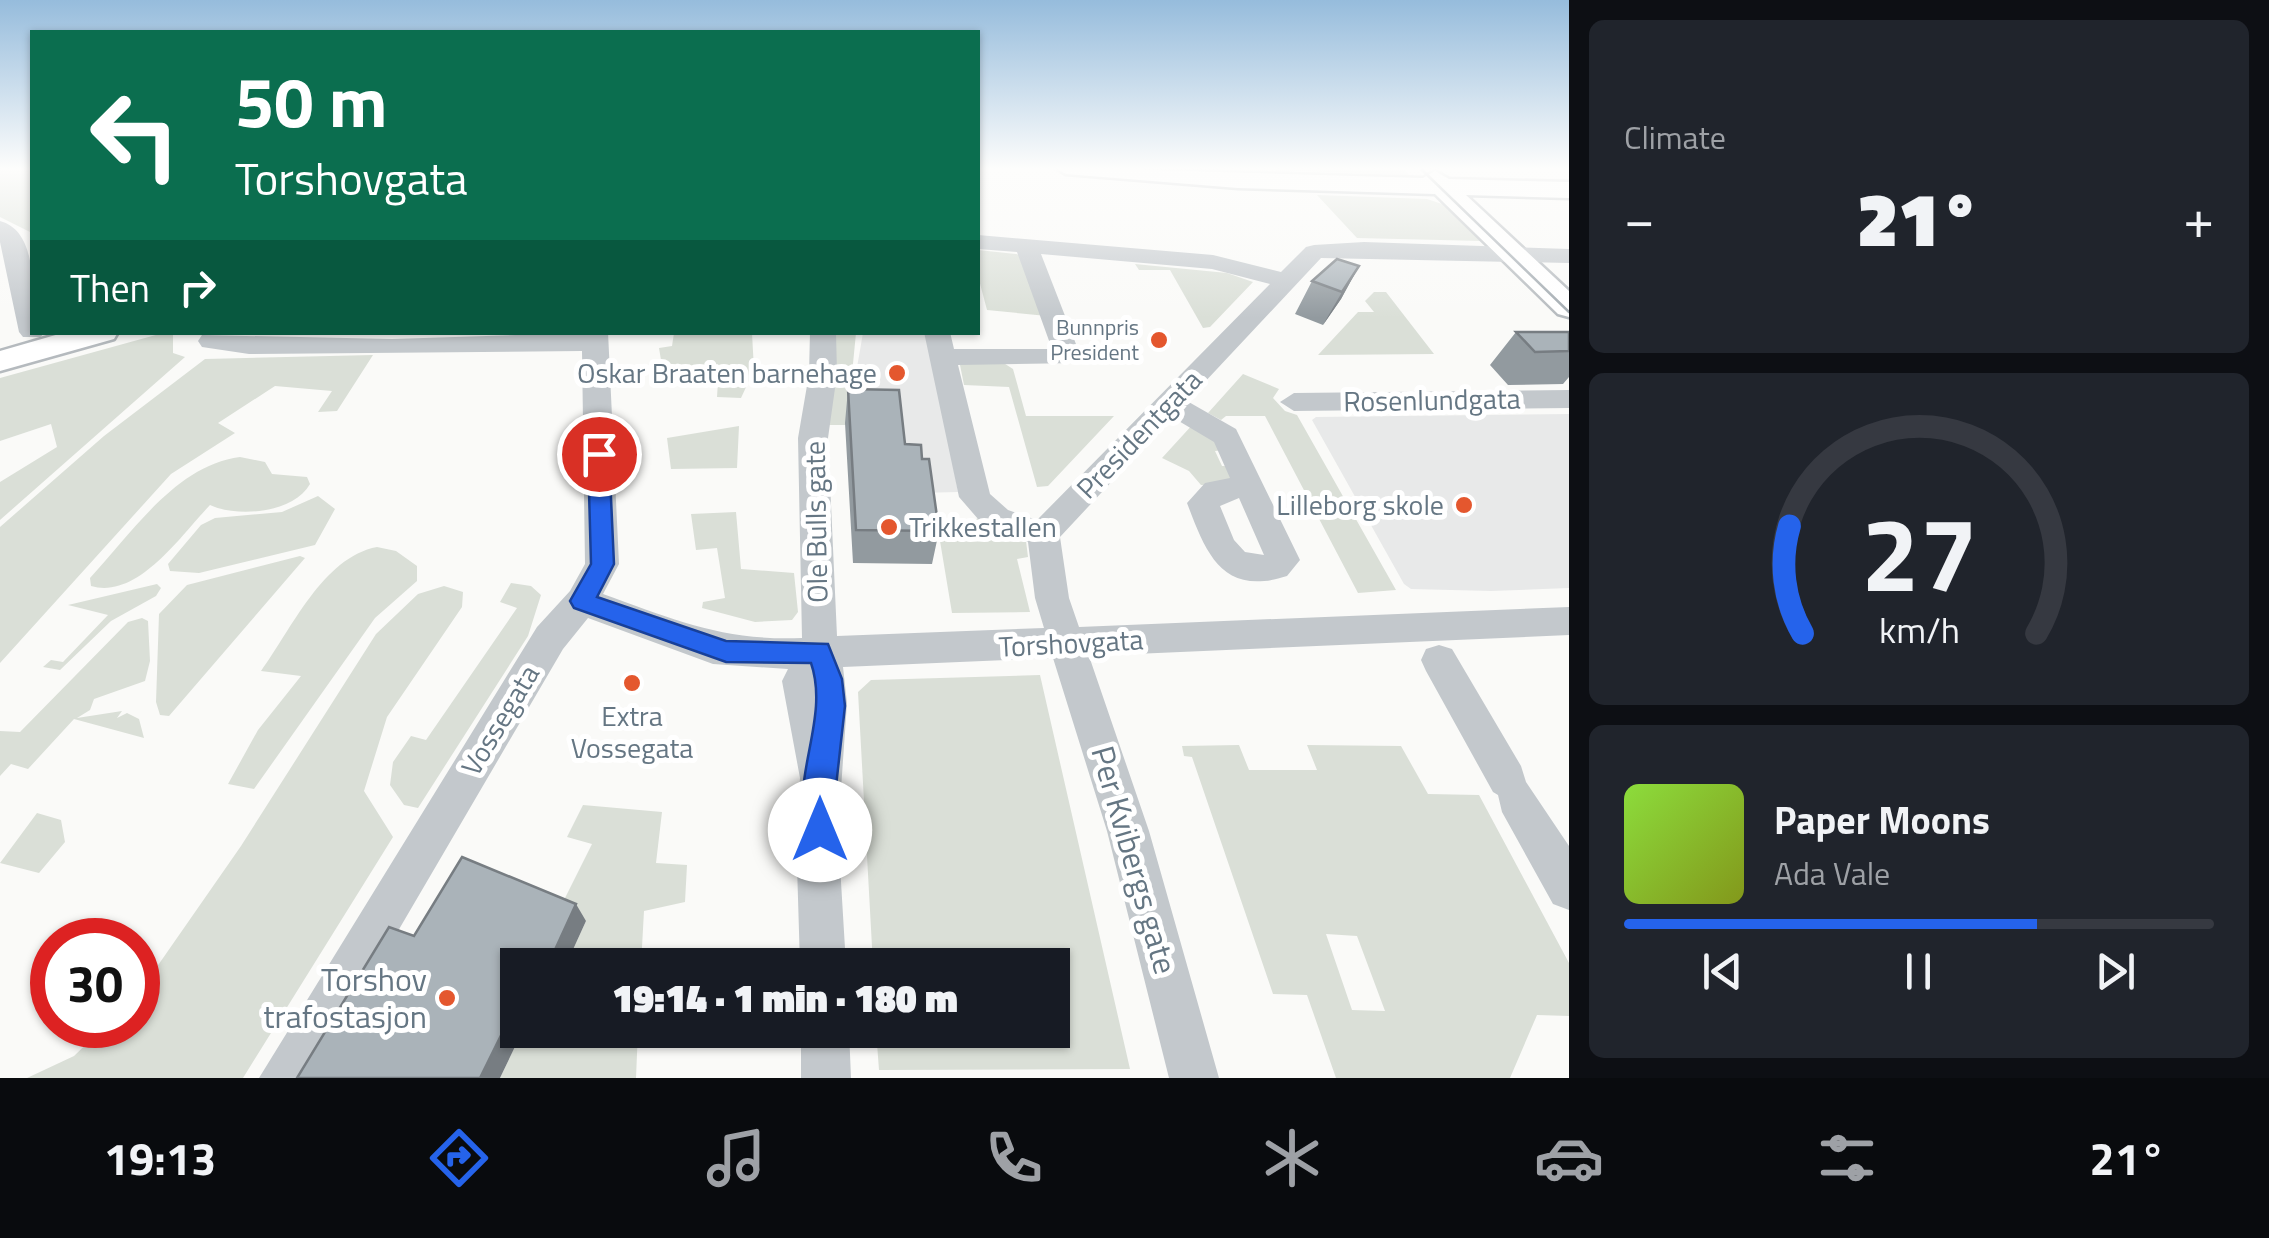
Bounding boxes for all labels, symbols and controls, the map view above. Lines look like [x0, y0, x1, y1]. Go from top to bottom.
text: 50 m [235, 48, 388, 154]
icon: left [70, 70, 200, 200]
text: Climate [1624, 113, 1726, 161]
text: Torshovgata [235, 144, 468, 212]
text: 21° [1857, 161, 1981, 275]
text: − [1624, 176, 1655, 259]
text: + [2183, 176, 2214, 259]
text: Then [70, 259, 150, 317]
icon: right [170, 260, 225, 315]
place label: Bunnpris President [1050, 310, 1139, 369]
marker: Bunnpris President [1148, 329, 1170, 351]
place label: Oskar Braaten barnehage [577, 351, 877, 394]
street label: Presidentgata [1066, 359, 1212, 508]
marker: Oskar Braaten barnehage [886, 362, 908, 384]
street label: Rosenlundgata [1343, 376, 1521, 423]
pin [557, 412, 642, 497]
icon: arrive [572, 427, 627, 482]
street label: Ole Bulls gate [793, 441, 838, 603]
text: 27 [1861, 473, 1977, 631]
place label: Lilleborg skole [1276, 483, 1444, 526]
marker: Lilleborg skole [1453, 494, 1475, 516]
place label: Trikkestallen [909, 505, 1057, 548]
marker: Trikkestallen [878, 516, 900, 538]
text: km/h [1879, 602, 1959, 657]
street label: Torshovgata [998, 617, 1144, 668]
street label: Vossegata [450, 656, 550, 783]
marker: Extra Vossegata [621, 672, 643, 694]
place label: Extra Vossegata [571, 694, 693, 769]
street label: Per Kvibergs gate [1079, 740, 1190, 979]
position arrow [768, 778, 872, 882]
text: Paper Moons [1774, 791, 1990, 849]
text: Ada Vale [1774, 849, 1890, 897]
speed limit sign: 30 [30, 918, 160, 1048]
icon: previous [1695, 944, 1750, 999]
icon: pause [1891, 944, 1946, 999]
icon: next [2088, 944, 2143, 999]
place label: Torshov trafostasjon [263, 955, 427, 1040]
text: 19:14 · 1 min · 180 m [612, 969, 958, 1027]
marker: Torshov trafostasjon [436, 987, 458, 1009]
icon: directions [424, 1123, 494, 1193]
icon: music [701, 1123, 771, 1193]
icon: phone [979, 1123, 1049, 1193]
icon: climate [1257, 1123, 1327, 1193]
icon: car [1534, 1123, 1604, 1193]
icon: filters [1812, 1123, 1882, 1193]
text: 19:13 [104, 1124, 216, 1192]
text: 21° [2090, 1124, 2165, 1192]

